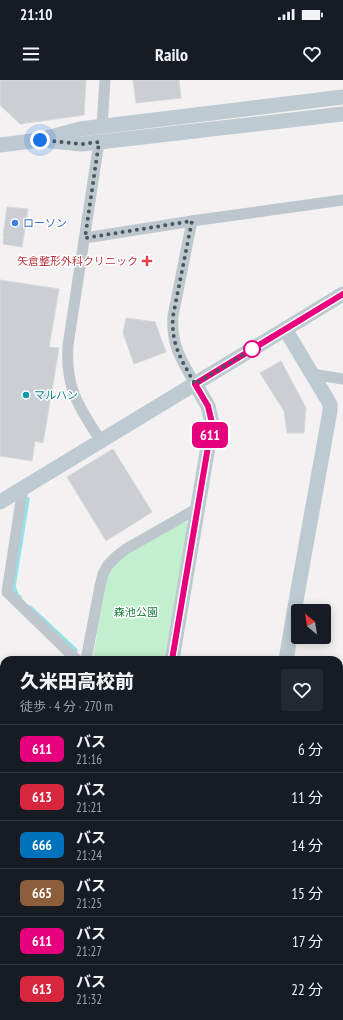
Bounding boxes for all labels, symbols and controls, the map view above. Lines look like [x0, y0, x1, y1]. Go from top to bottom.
text: 21:10 [20, 5, 52, 24]
icon: menu [20, 43, 42, 65]
text: Railo [155, 43, 188, 66]
icon: heart [301, 43, 323, 65]
your location [30, 130, 50, 150]
place label: ローソン [23, 216, 67, 230]
marker: ローソン [10, 218, 20, 228]
place label: 矢倉整形外科クリニック [17, 254, 138, 268]
marker: 矢倉整形外科クリニック [141, 255, 153, 267]
unlabelled marker [243, 340, 261, 358]
place label: マルハン [34, 388, 78, 402]
marker: マルハン [21, 390, 31, 400]
line badge: 611 [187, 422, 233, 448]
text: 611 [200, 426, 220, 444]
north arrow [291, 604, 331, 644]
map controls [291, 604, 331, 644]
park label: 森池公園 [114, 605, 158, 619]
text: 久米田高校前 [20, 669, 134, 693]
button: heart [281, 669, 323, 711]
text: 徒歩 · 4 分 · 270 m [20, 698, 113, 715]
text: バス [76, 732, 106, 751]
text: 611 [32, 740, 52, 758]
text: 6 分 [298, 740, 323, 759]
text: 21:16 [76, 751, 102, 768]
text: バス [76, 780, 106, 799]
text: 613 [32, 788, 52, 806]
text: 11 分 [291, 788, 323, 807]
text: 21:21 [76, 799, 102, 816]
text: バス [76, 828, 106, 847]
text: 666 [32, 836, 52, 854]
text: 14 分 [291, 836, 323, 855]
text: 21:24 [76, 847, 102, 864]
text: バス [76, 876, 106, 895]
text: 665 [32, 884, 52, 902]
text: 15 分 [291, 884, 323, 903]
text: 21:25 [76, 895, 102, 912]
text: バス [76, 924, 106, 943]
text: 611 [32, 932, 52, 950]
text: 17 分 [292, 932, 323, 951]
text: 21:27 [76, 943, 102, 960]
text: バス [76, 972, 106, 991]
text: 613 [32, 980, 52, 998]
text: 22 分 [291, 980, 323, 999]
text: 21:32 [76, 991, 102, 1008]

